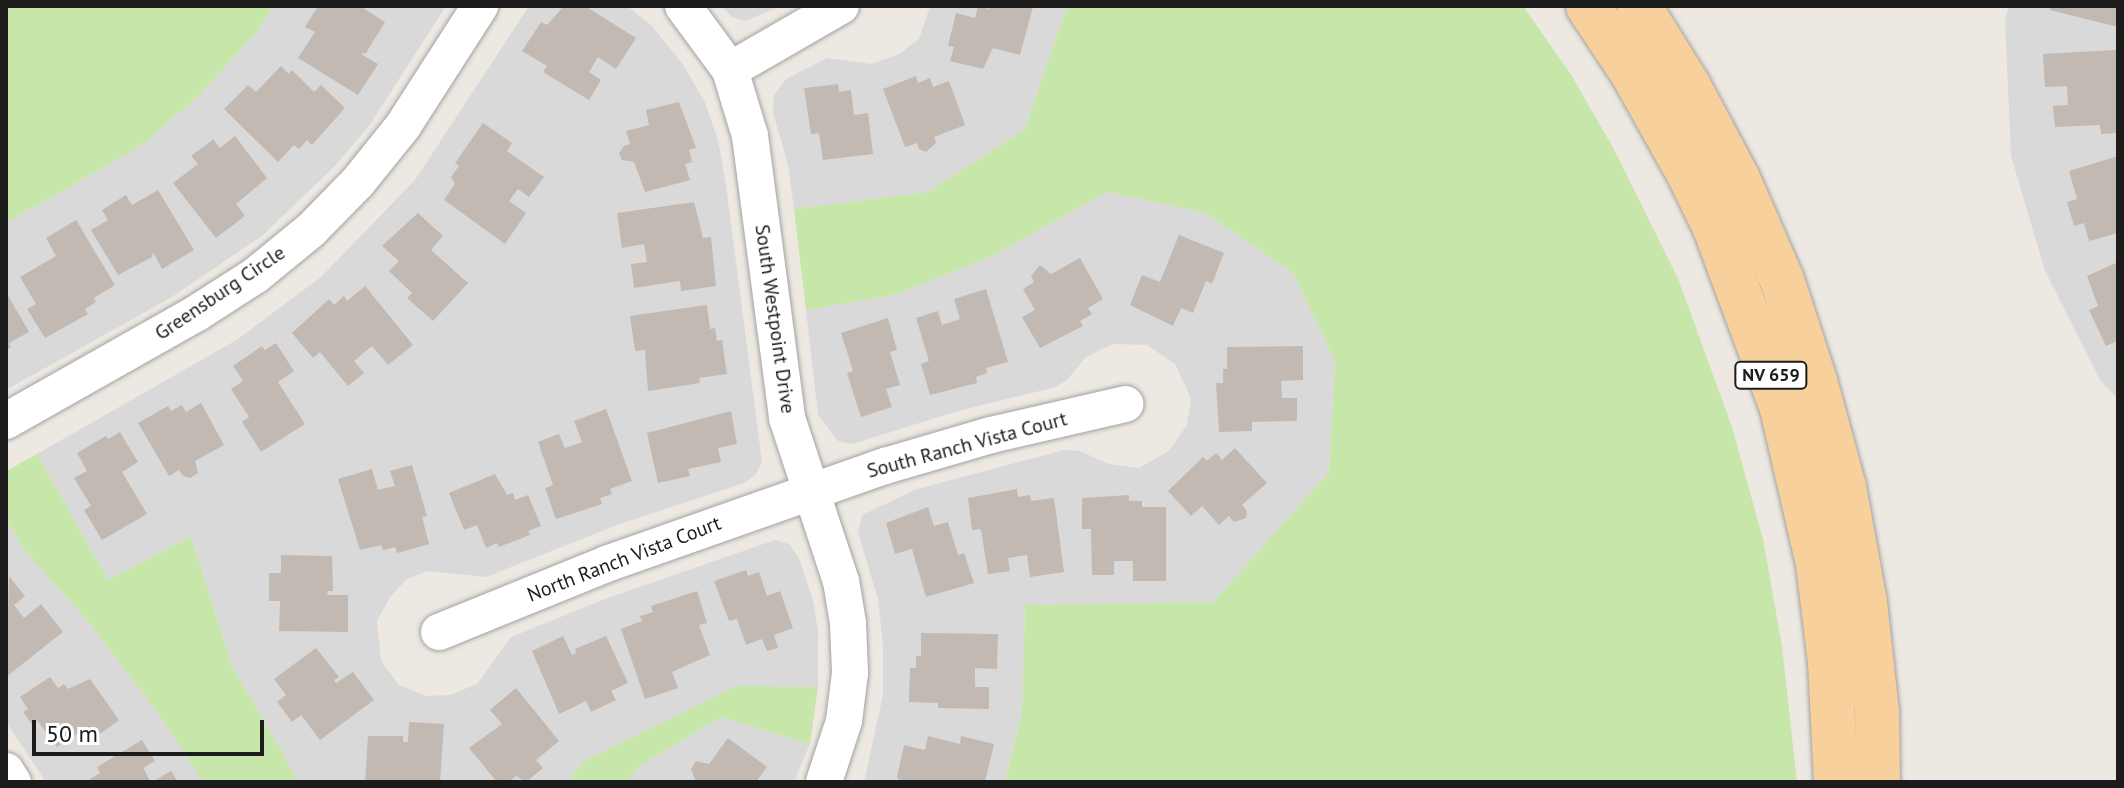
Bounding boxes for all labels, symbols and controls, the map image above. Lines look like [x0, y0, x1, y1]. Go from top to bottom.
street label: South Westpoint Drive [750, 223, 800, 415]
street label: Greensburg Circle [150, 241, 290, 345]
road number: NV 659 [1733, 361, 1809, 389]
street label: South Ranch Vista Court [864, 407, 1070, 483]
street label: North Ranch Vista Court [524, 511, 724, 607]
scale bar [36, 704, 268, 754]
text: 50 m [46, 718, 98, 749]

